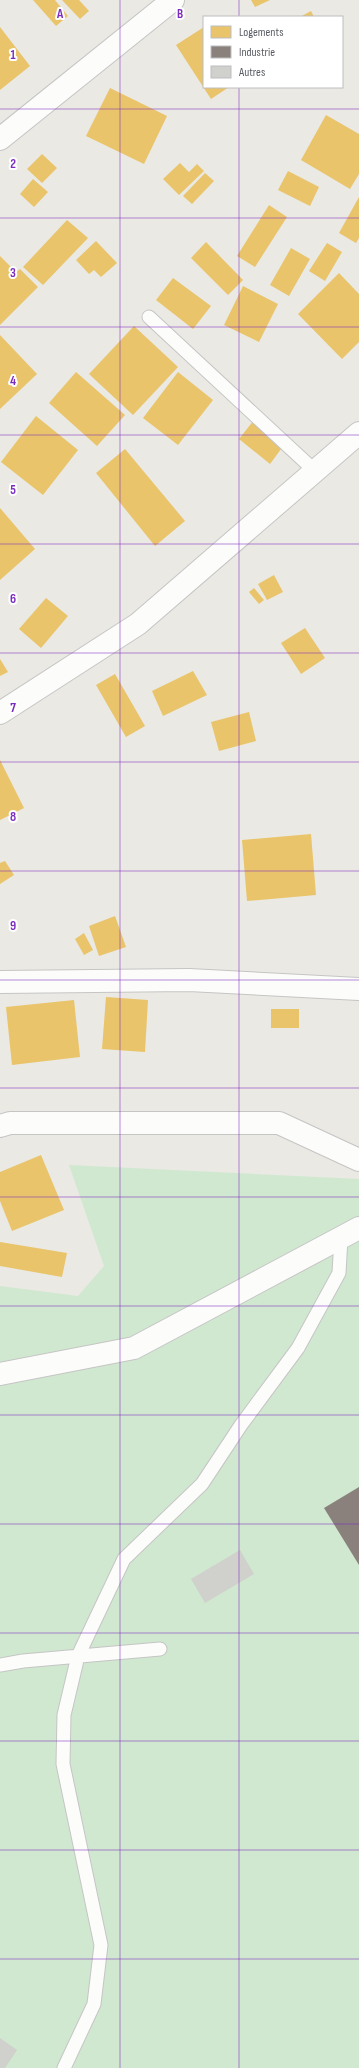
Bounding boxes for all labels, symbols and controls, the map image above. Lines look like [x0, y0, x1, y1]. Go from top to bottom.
text: A [56, 6, 64, 22]
text: B [177, 6, 183, 22]
legend [203, 16, 343, 88]
text: Logements [239, 25, 283, 40]
text: Industrie [239, 45, 275, 60]
text: 1 [10, 47, 16, 63]
text: Autres [238, 65, 265, 80]
text: 2 [10, 156, 16, 172]
text: 3 [10, 265, 16, 281]
text: 4 [10, 373, 16, 389]
text: 5 [10, 482, 16, 498]
text: 6 [10, 591, 16, 607]
text: 7 [10, 700, 16, 716]
text: 8 [10, 809, 16, 825]
text: 9 [10, 918, 16, 934]

